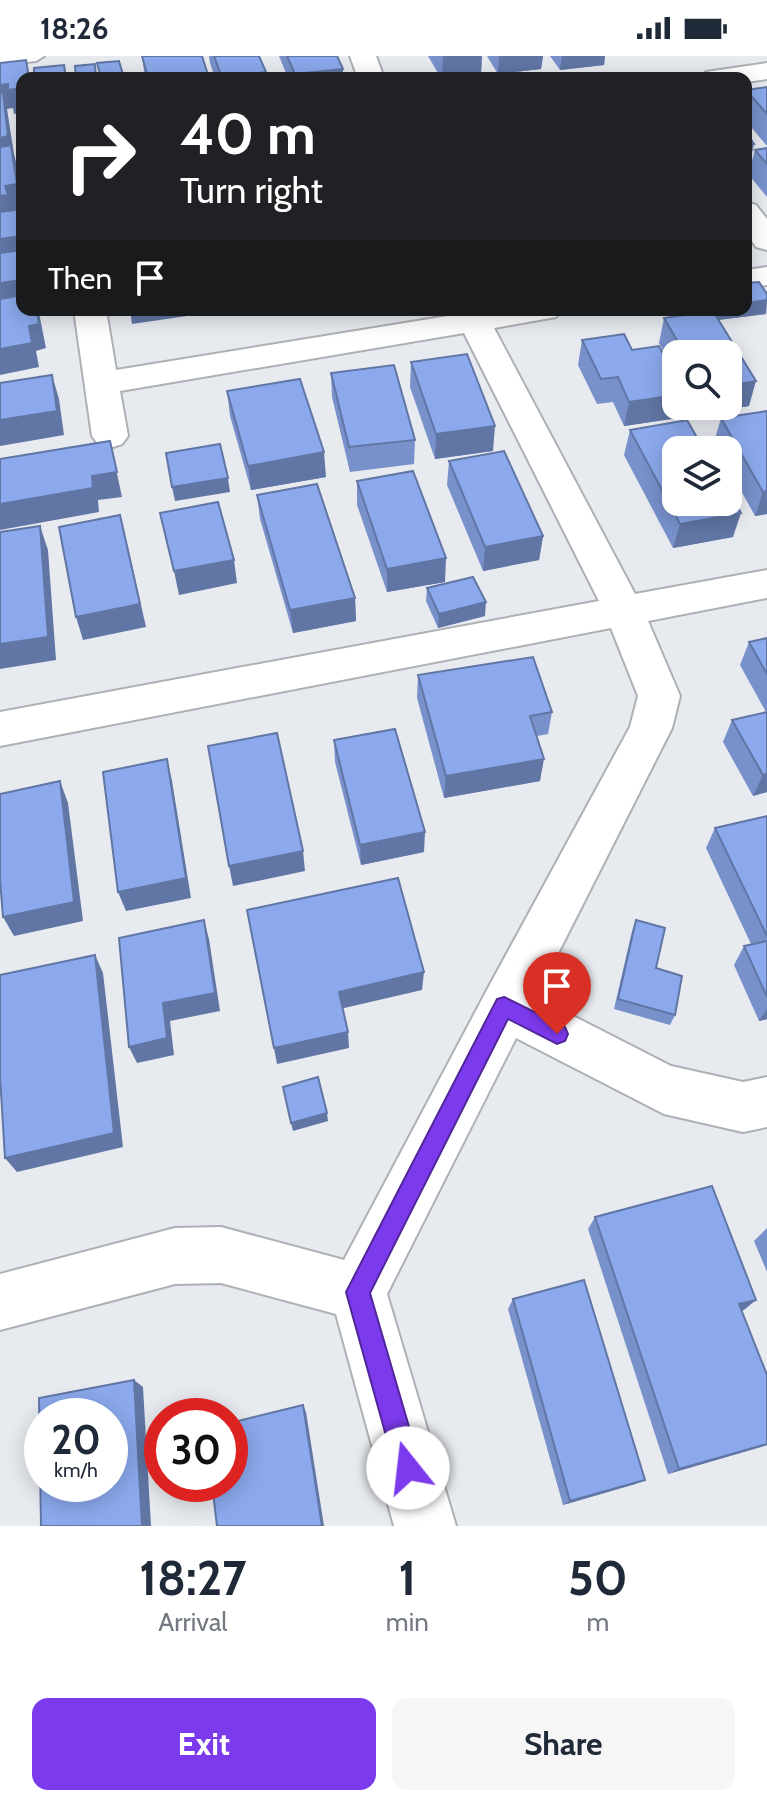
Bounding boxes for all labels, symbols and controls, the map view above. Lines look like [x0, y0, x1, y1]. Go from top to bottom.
text: 18:26 [40, 10, 109, 47]
text: 40 m [180, 100, 316, 168]
icon: right [48, 104, 152, 208]
text: Turn right [180, 168, 323, 212]
icon: arrive [128, 256, 172, 300]
text: Then [48, 260, 112, 297]
map controls [662, 340, 742, 516]
button: search [662, 340, 742, 420]
button: layers [662, 436, 742, 516]
pin [523, 952, 591, 1034]
icon: arrive [535, 964, 579, 1008]
speed limit sign: 30 [144, 1398, 248, 1502]
text: 20 [51, 1415, 101, 1464]
position arrow [366, 1426, 450, 1510]
text: km/h [54, 1458, 98, 1482]
text: 18:27 [139, 1549, 247, 1607]
text: 1 [398, 1549, 416, 1607]
text: 50 [568, 1549, 628, 1607]
text: Arrival [158, 1606, 228, 1638]
text: min [386, 1606, 429, 1638]
text: m [586, 1606, 609, 1638]
button: Exit [32, 1698, 376, 1790]
button: Share [392, 1698, 735, 1790]

